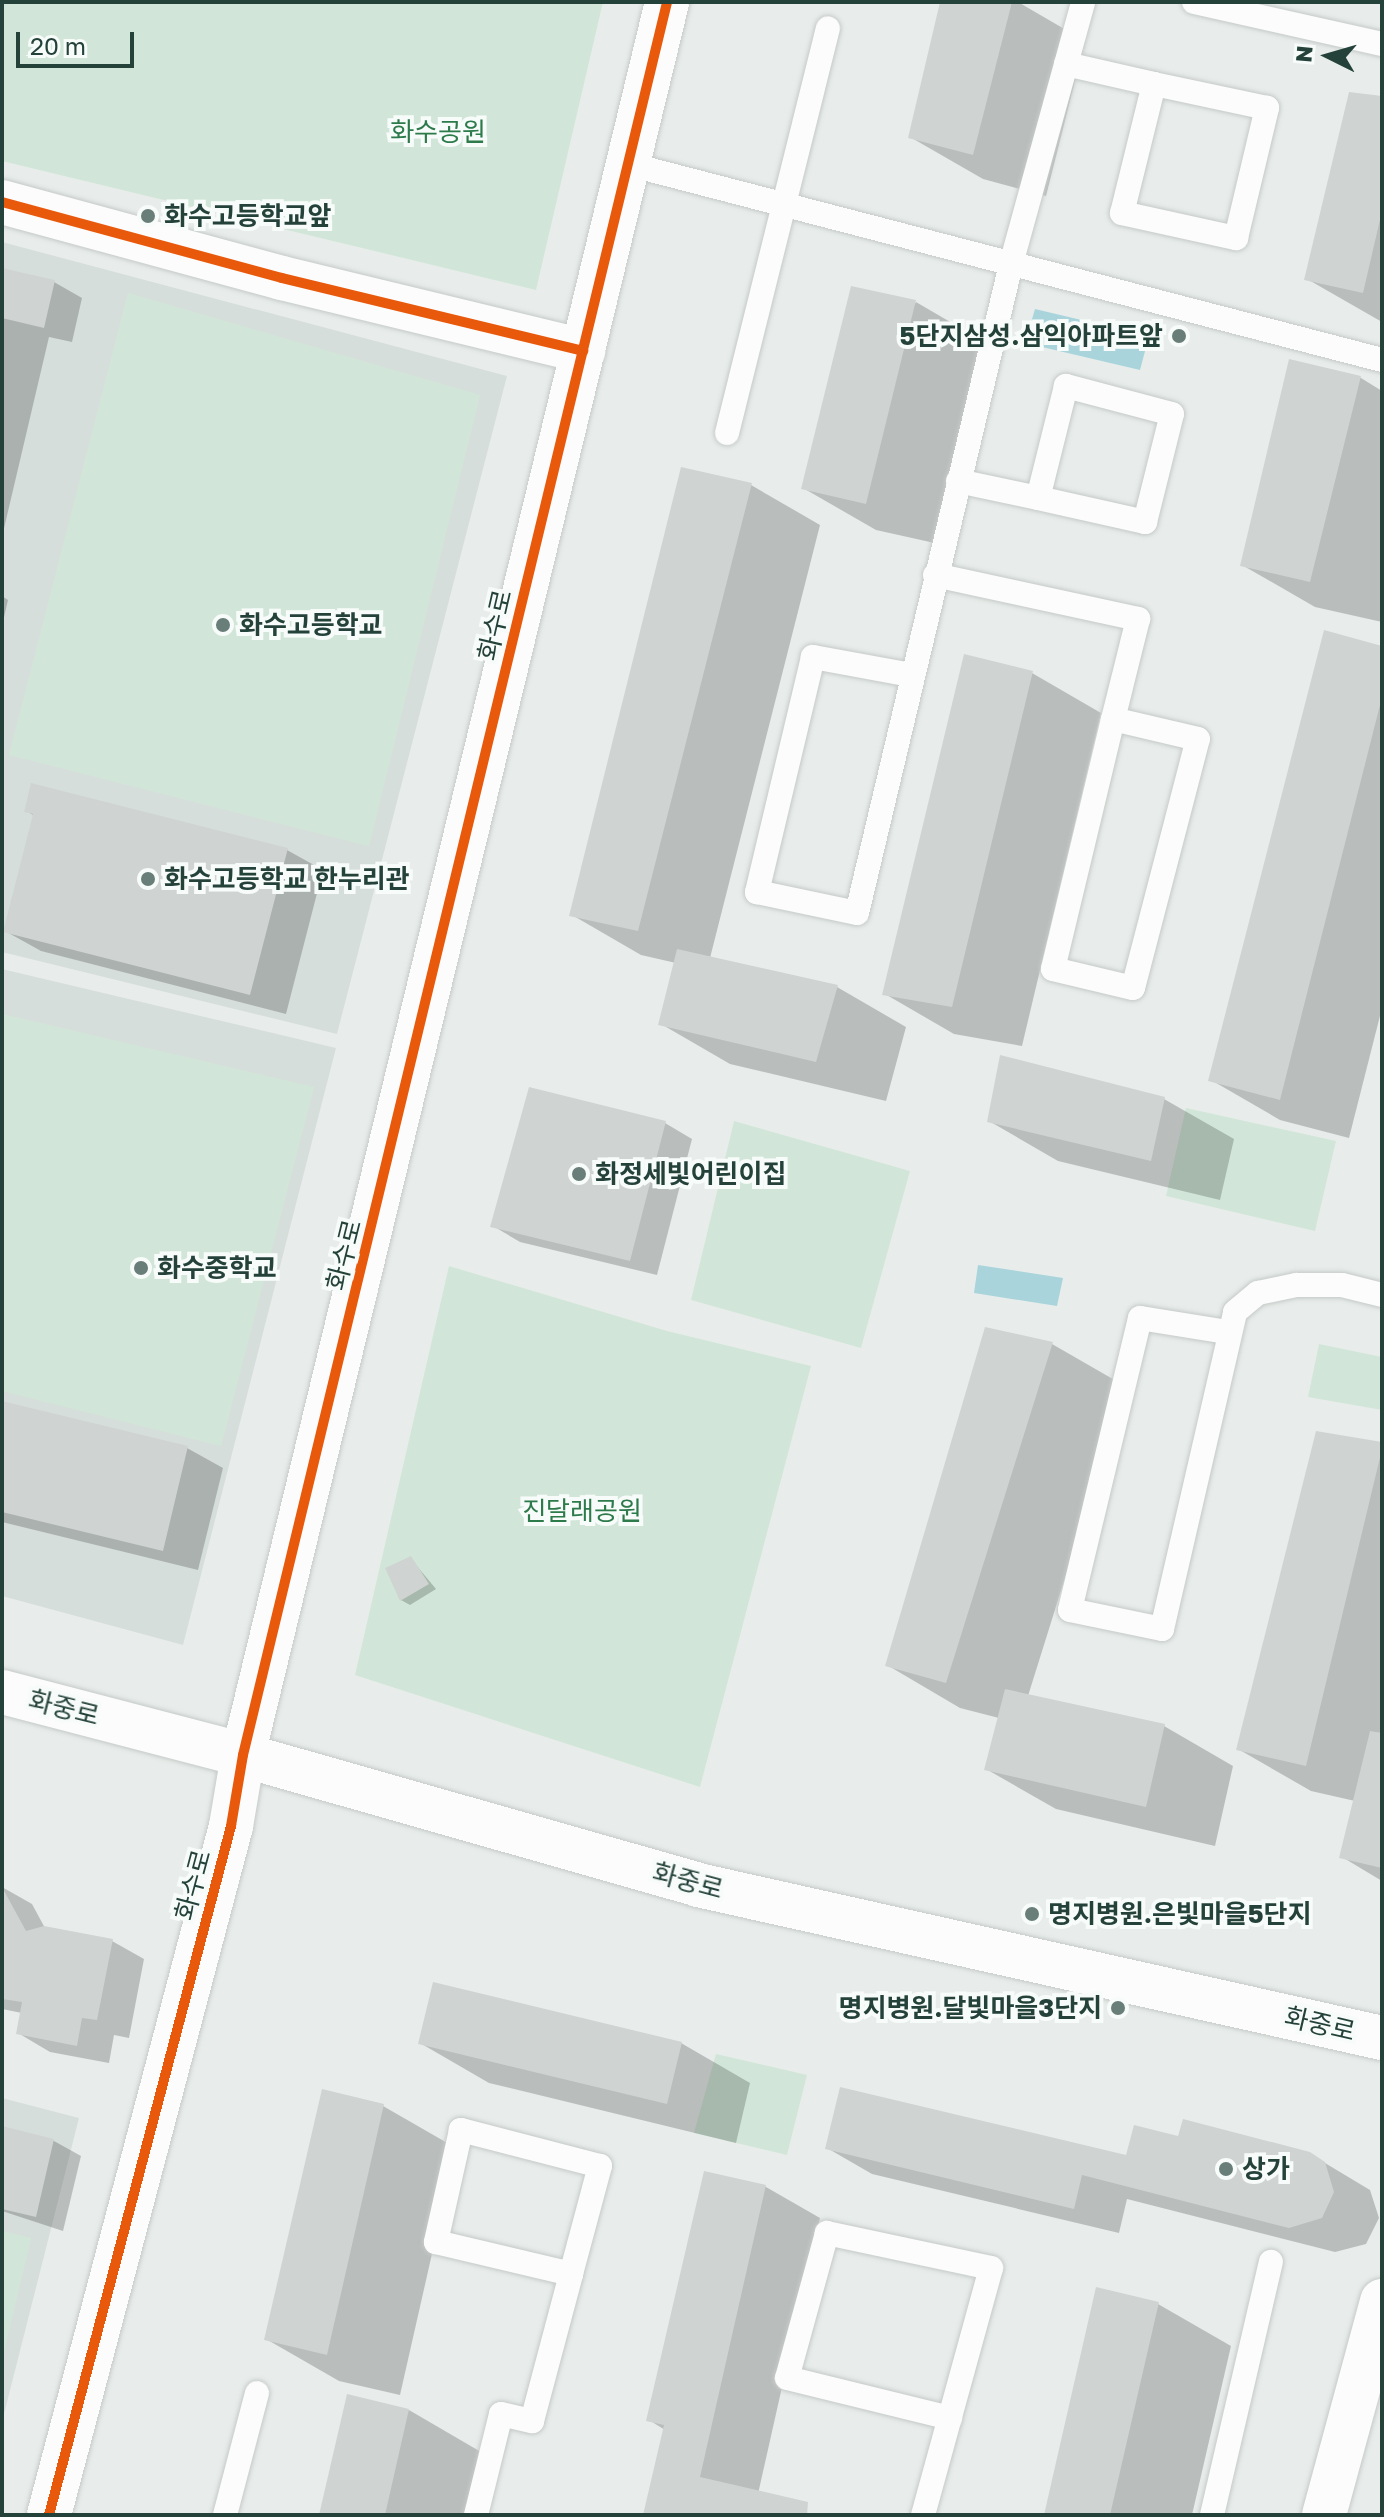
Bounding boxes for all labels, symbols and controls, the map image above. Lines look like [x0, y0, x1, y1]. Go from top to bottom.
scale bar [20, 16, 138, 66]
north arrow [1288, 16, 1368, 96]
text: 20 m [30, 31, 86, 60]
text: N [1289, 44, 1318, 63]
park label: 화수공원 [390, 116, 486, 148]
place label: 화수고등학교앞 [164, 200, 331, 232]
marker: 화수고등학교앞 [139, 207, 157, 225]
place label: 5단지삼성.삼익아파트앞 [900, 320, 1163, 352]
marker: 5단지삼성.삼익아파트앞 [1170, 327, 1188, 345]
street label: 화수로 [472, 587, 518, 663]
place label: 화수고등학교 [239, 609, 383, 641]
marker: 화수고등학교 [214, 616, 232, 634]
place label: 화수고등학교 한누리관 [164, 863, 410, 895]
marker: 화수고등학교 한누리관 [139, 870, 157, 888]
place label: 화정세빛어린이집 [595, 1158, 786, 1190]
marker: 화정세빛어린이집 [570, 1165, 588, 1183]
street label: 화수로 [320, 1216, 368, 1294]
place label: 화수중학교 [157, 1252, 277, 1284]
marker: 화수중학교 [132, 1259, 150, 1277]
park label: 진달래공원 [522, 1495, 642, 1527]
street label: 화중로 [25, 1684, 103, 1732]
street label: 화수로 [169, 1846, 217, 1924]
street label: 화중로 [649, 1857, 727, 1905]
place label: 명지병원.은빛마을5단지 [1048, 1898, 1311, 1930]
marker: 명지병원.은빛마을5단지 [1023, 1905, 1041, 1923]
place label: 명지병원.달빛마을3단지 [839, 1992, 1102, 2024]
marker: 명지병원.달빛마을3단지 [1109, 1999, 1127, 2017]
street label: 화중로 [1282, 2001, 1358, 2047]
place label: 상가 [1242, 2153, 1290, 2185]
marker: 상가 [1217, 2160, 1235, 2178]

